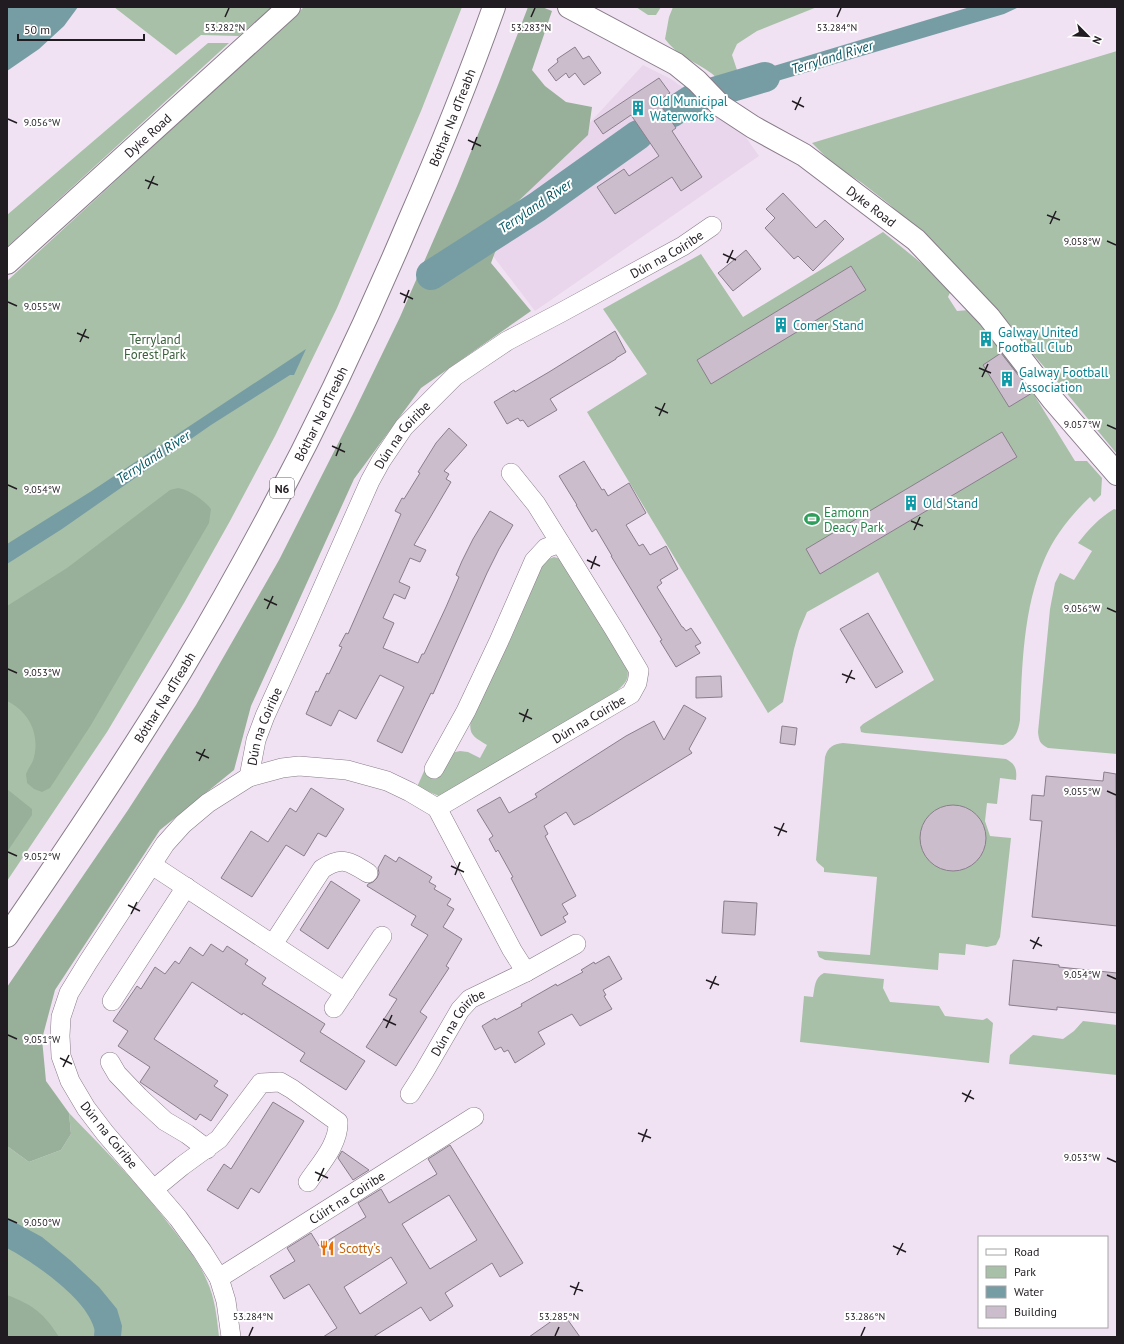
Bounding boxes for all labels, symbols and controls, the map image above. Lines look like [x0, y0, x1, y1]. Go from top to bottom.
scale bar [18, 16, 144, 42]
north arrow [1068, 16, 1108, 56]
text: 53.282°N [205, 21, 245, 34]
text: 53.283°N [511, 21, 551, 34]
text: 53.284°N [817, 21, 857, 34]
text: 50 m [24, 22, 50, 37]
text: N [1089, 34, 1105, 46]
water label: Terryland River [789, 36, 877, 78]
street label: Bóthar Na dTreabh [425, 66, 479, 169]
place label: Old Municipal Waterworks [650, 93, 728, 125]
building icon: Old Municipal Waterworks [629, 99, 647, 117]
street label: Dyke Road [120, 109, 175, 161]
text: 9.056°W [24, 116, 61, 129]
water label: Terryland River [495, 174, 576, 237]
street label: Dyke Road [843, 182, 900, 230]
street label: Dún na Coiribe [627, 226, 707, 282]
text: 9.058°W [1064, 235, 1101, 248]
text: 9.055°W [24, 300, 61, 313]
building icon: Comer Stand [772, 316, 790, 334]
place label: Comer Stand [793, 317, 864, 334]
place label: Galway United Football Club [998, 324, 1078, 356]
building icon: Galway United Football Club [977, 330, 995, 348]
park label: Terryland Forest Park [124, 331, 187, 363]
street label: Bóthar Na dTreabh [290, 363, 351, 464]
place label: Galway Football Association [1019, 364, 1109, 396]
building icon: Galway Football Association [998, 370, 1016, 388]
street label: Dún na Coiribe [370, 397, 434, 472]
text: 9.057°W [1064, 418, 1101, 431]
water label: Terryland River [113, 426, 195, 488]
road number: N6 [270, 478, 294, 498]
text: 9.054°W [24, 483, 61, 496]
building icon: Old Stand [902, 494, 920, 512]
place label: Old Stand [923, 495, 978, 512]
place label: Eamonn Deacy Park [824, 504, 885, 536]
sports icon: Eamonn Deacy Park [803, 510, 821, 528]
text: 9.056°W [1064, 602, 1101, 615]
street label: Bóthar Na dTreabh [130, 649, 199, 746]
text: 9.053°W [24, 666, 61, 679]
street label: Dún na Coiribe [243, 684, 285, 767]
street label: Dún na Coiribe [549, 691, 628, 747]
text: 9.055°W [1064, 785, 1101, 798]
text: 9.052°W [24, 850, 61, 863]
text: 9.054°W [1064, 968, 1101, 981]
street label: Dún na Coiribe [427, 985, 488, 1059]
text: 9.051°W [24, 1033, 61, 1046]
street label: Dún na Coiribe [77, 1098, 141, 1172]
text: 9.053°W [1064, 1151, 1101, 1164]
street label: Cúirt na Coiribe [305, 1167, 388, 1228]
text: 9.050°W [24, 1216, 61, 1229]
legend [978, 1236, 1108, 1328]
restaurant icon: Scotty’s [318, 1239, 336, 1257]
place label: Scotty’s [339, 1240, 381, 1257]
text: Road [1014, 1244, 1039, 1259]
text: Park [1014, 1264, 1036, 1279]
text: Water [1014, 1284, 1044, 1299]
text: Building [1014, 1304, 1057, 1319]
text: 53.284°N [233, 1310, 273, 1323]
text: 53.285°N [539, 1310, 579, 1323]
text: 53.286°N [845, 1310, 885, 1323]

